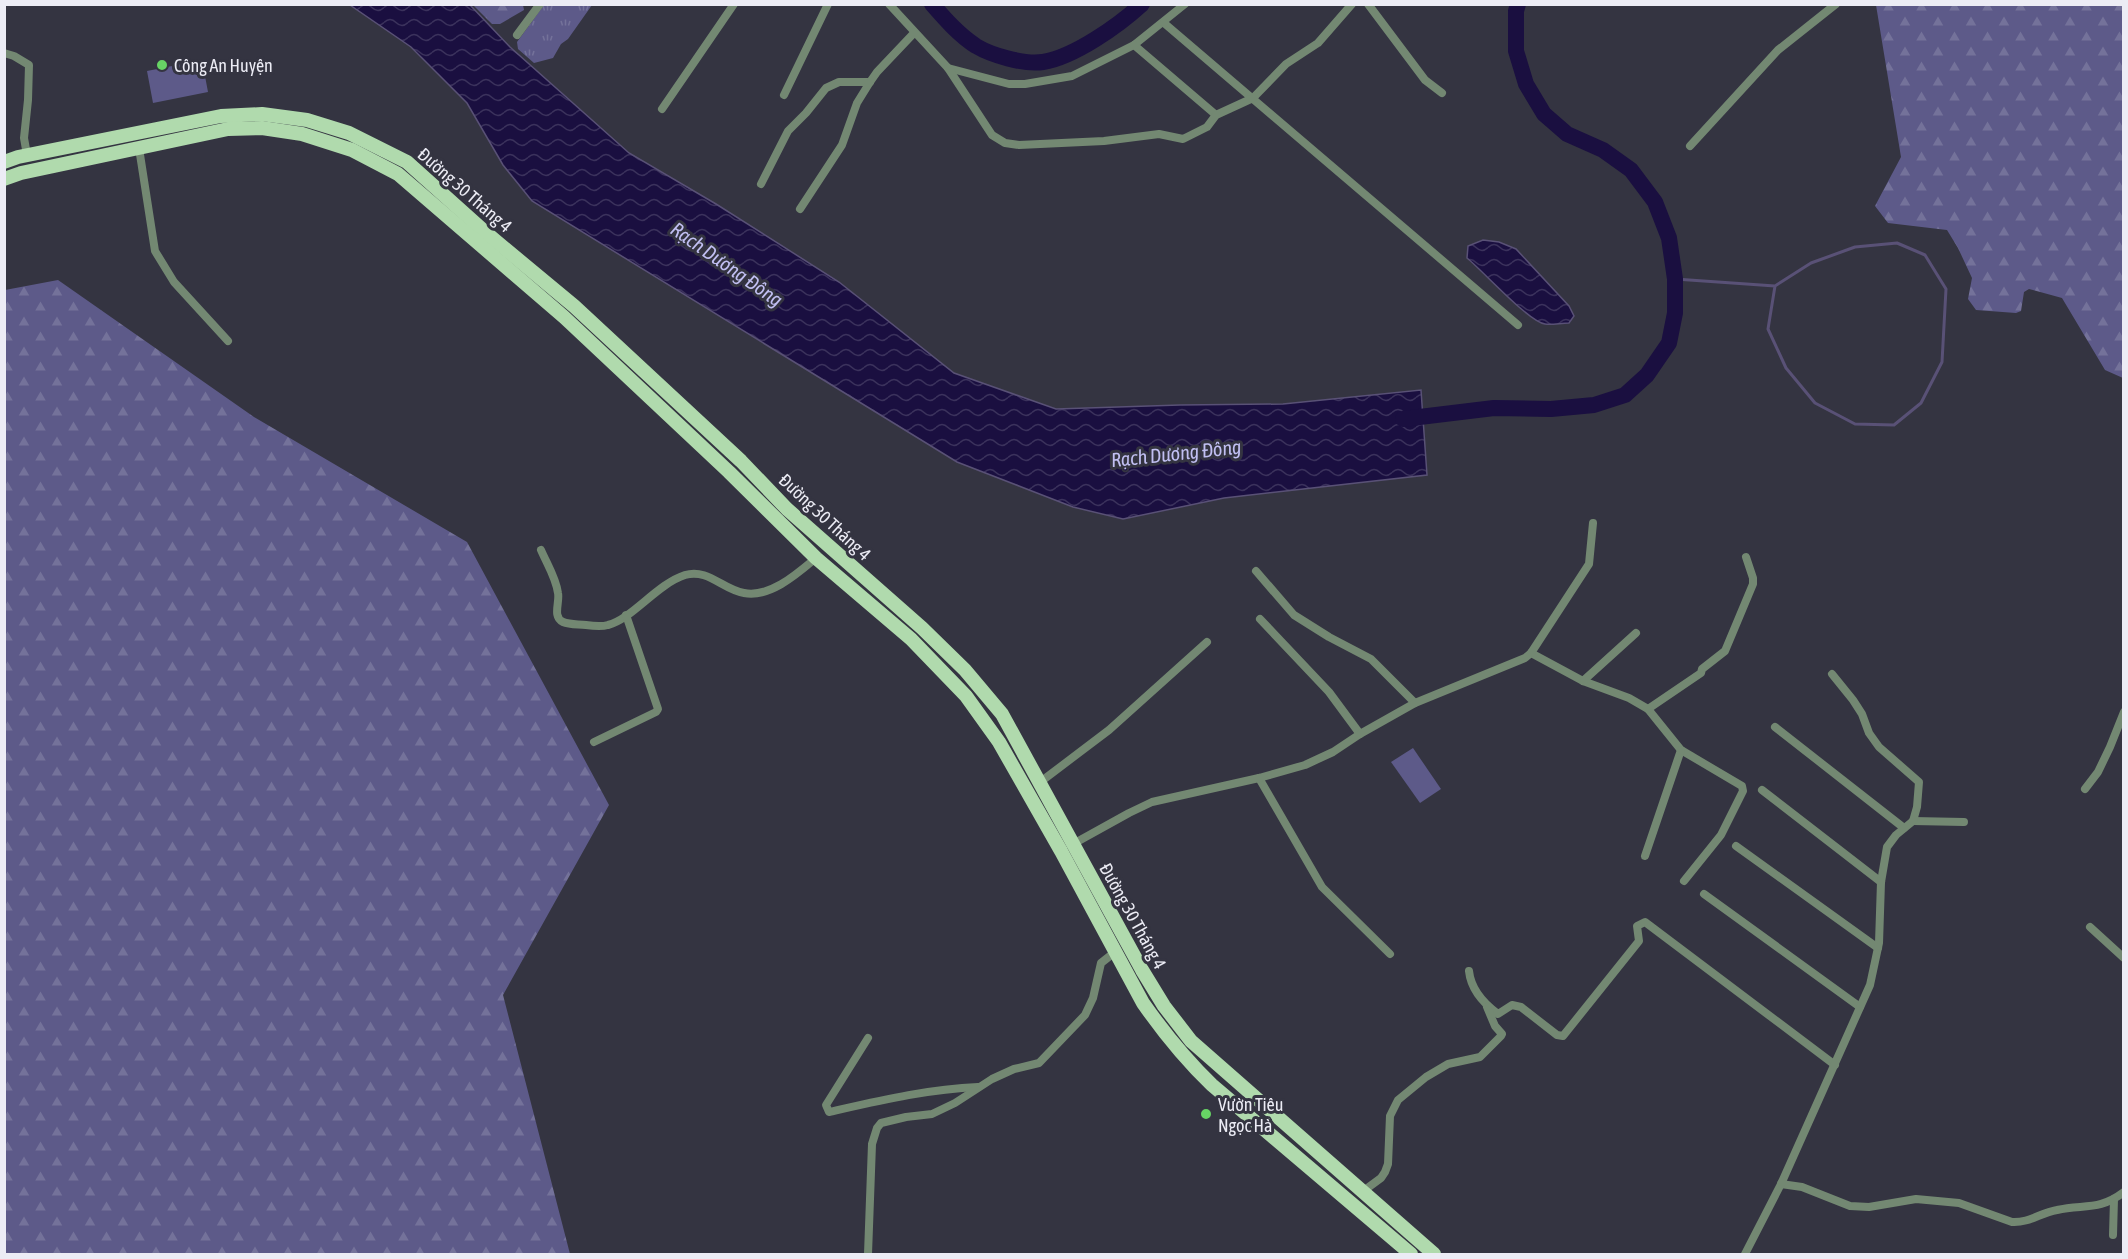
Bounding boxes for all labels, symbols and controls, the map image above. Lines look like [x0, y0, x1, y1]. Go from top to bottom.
place label: Công An Huyện [174, 55, 273, 76]
marker: Công An Huyện [155, 58, 169, 72]
street label: Đường 30 Tháng 4 [414, 144, 516, 236]
water label: Rạch Dương Đông [667, 217, 787, 311]
water label: Rạch Dương Đông [1110, 435, 1242, 471]
street label: Đường 30 Tháng 4 [775, 469, 875, 565]
street label: Đường 30 Tháng 4 [1095, 859, 1171, 973]
place label: Vườn Tiêu Ngọc Hà [1218, 1094, 1283, 1136]
marker: Vườn Tiêu Ngọc Hà [1199, 1107, 1213, 1121]

